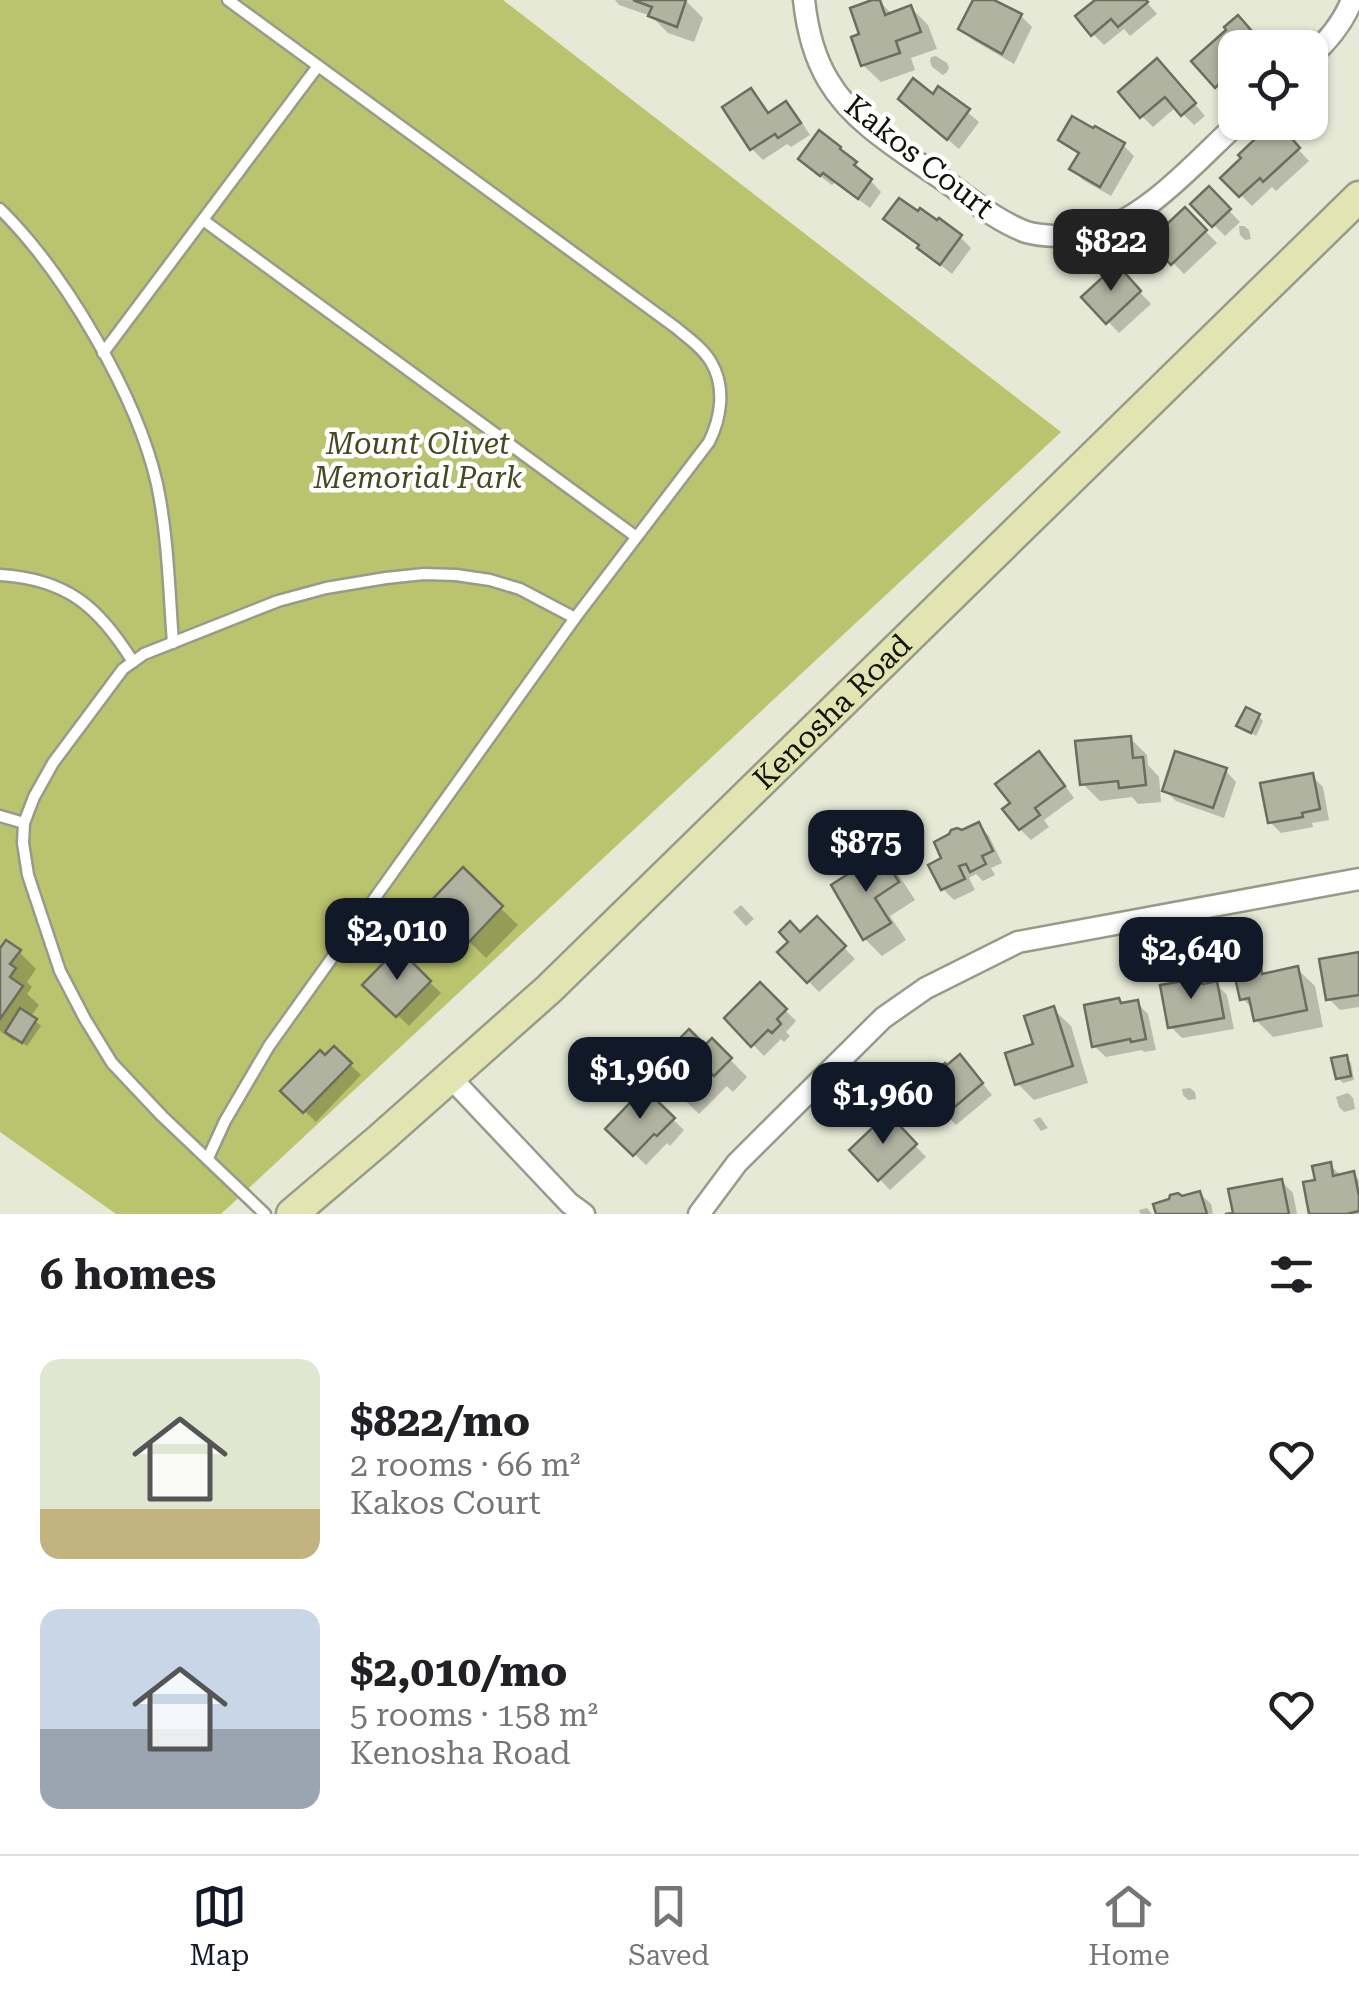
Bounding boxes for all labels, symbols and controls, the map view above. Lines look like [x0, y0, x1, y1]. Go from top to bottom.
map controls [1218, 30, 1328, 140]
button: locate [1218, 30, 1328, 140]
street label: Kakos Court [838, 88, 1001, 225]
pin: $822 [1052, 209, 1170, 294]
text: $822 [1075, 222, 1147, 260]
park label: Mount Olivet Memorial Park [313, 426, 523, 495]
street label: Kenosha Road [746, 627, 918, 796]
pin: $875 [807, 810, 925, 895]
text: $875 [830, 823, 902, 861]
pin: $2,010 [316, 898, 478, 983]
text: $2,010 [347, 911, 447, 949]
pin: $2,640 [1110, 917, 1272, 1002]
text: $2,640 [1141, 930, 1241, 968]
pin: $1,960 [559, 1037, 721, 1122]
text: $1,960 [590, 1050, 690, 1088]
pin: $1,960 [802, 1062, 964, 1147]
text: $1,960 [833, 1075, 933, 1113]
icon: filters [1264, 1247, 1319, 1302]
text: 6 homes [40, 1250, 216, 1299]
text: $822/mo [350, 1397, 530, 1446]
icon: home [120, 1399, 240, 1519]
icon: heart [1264, 1432, 1319, 1487]
text: 2 rooms · 66 m² [350, 1446, 580, 1484]
text: Kakos Court [350, 1484, 541, 1522]
text: $2,010/mo [350, 1647, 567, 1696]
icon: home [120, 1649, 240, 1769]
icon: heart [1264, 1682, 1319, 1737]
text: 5 rooms · 158 m² [350, 1696, 598, 1734]
text: Kenosha Road [350, 1734, 570, 1772]
tab: Map [189, 1879, 249, 1972]
tab: Saved [628, 1879, 709, 1972]
tab: Home [1088, 1879, 1170, 1972]

